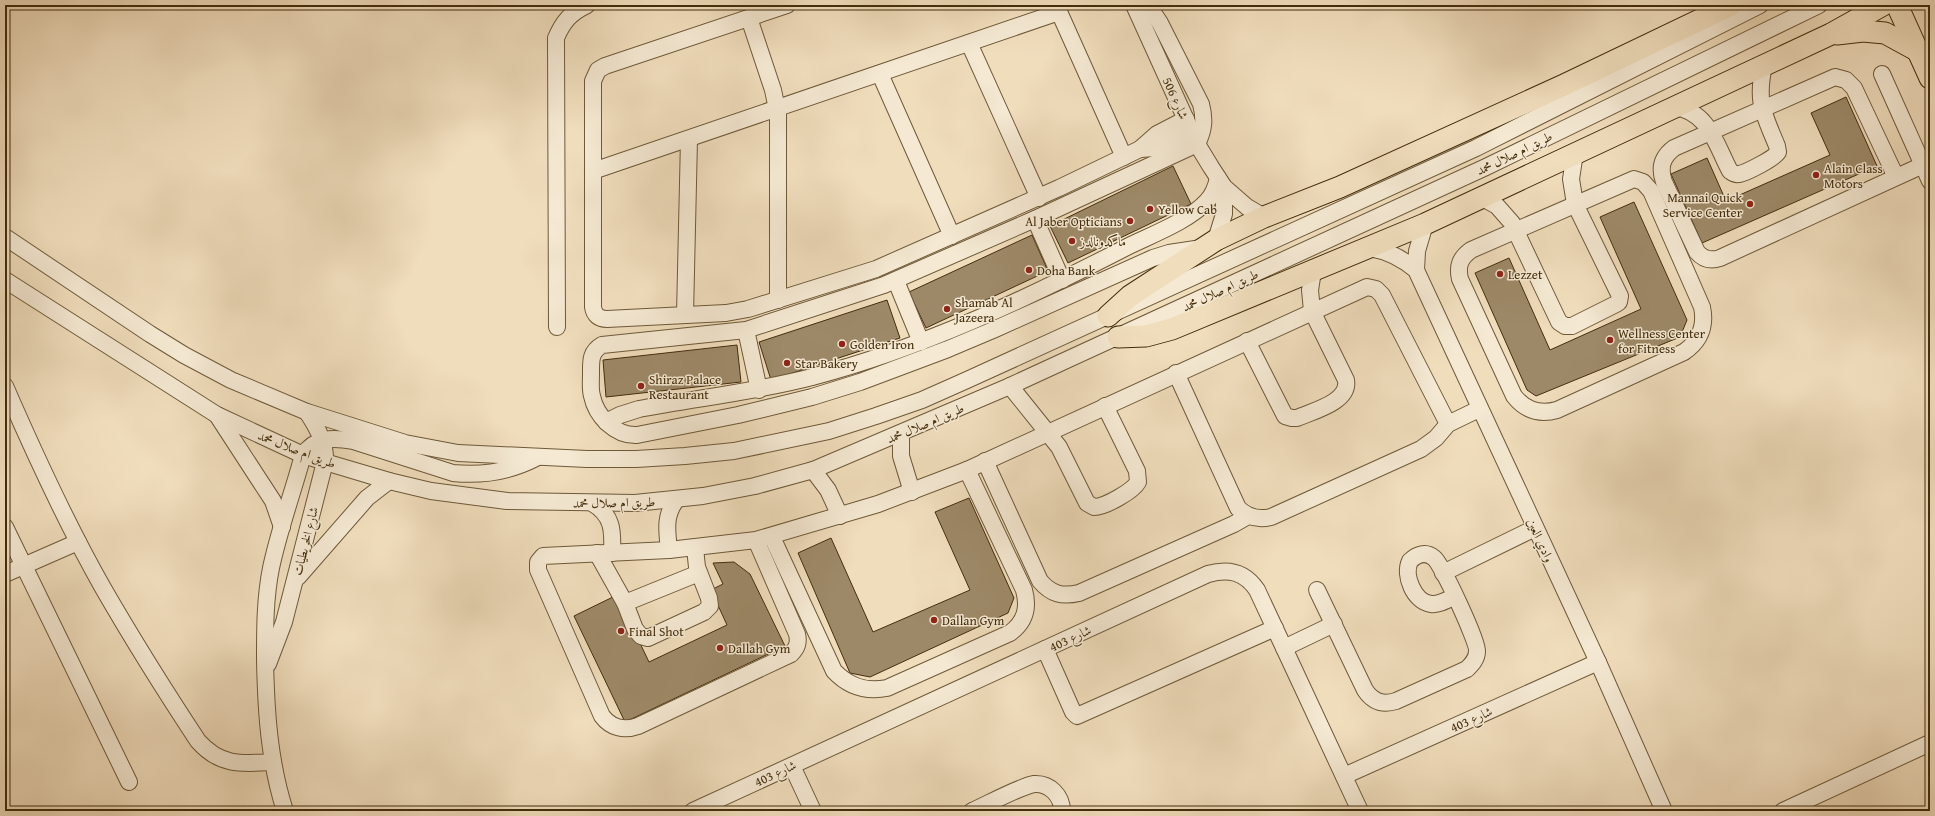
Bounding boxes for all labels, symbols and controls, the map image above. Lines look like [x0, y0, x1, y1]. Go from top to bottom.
street label: شارع 506 [1156, 74, 1193, 123]
street label: طريق ام صلال محمد [1473, 127, 1556, 182]
place label: Alain Class Motors [1824, 159, 1883, 193]
marker: Alain Class Motors [1811, 170, 1821, 180]
place label: Mannai Quick Service Center [1663, 188, 1743, 222]
marker: Mannai Quick Service Center [1745, 199, 1755, 209]
place label: Yellow Cab [1158, 200, 1217, 219]
marker: Yellow Cab [1145, 204, 1155, 214]
place label: Al Jaber Opticians [1025, 212, 1122, 231]
marker: Al Jaber Opticians [1125, 216, 1135, 226]
place label: ماكدونالدز [1078, 232, 1126, 251]
marker: ماكدونالدز [1067, 236, 1077, 246]
place label: Doha Bank [1037, 261, 1096, 280]
street label: طريق ام صلال محمد [1179, 264, 1262, 318]
marker: Doha Bank [1024, 265, 1034, 275]
place label: Lezzet [1508, 265, 1543, 284]
marker: Lezzet [1495, 269, 1505, 279]
place label: Shamab Al Jazeera [953, 293, 1013, 327]
marker: Shamab Al Jazeera [942, 304, 952, 314]
place label: Wellness Center for Fitness [1618, 324, 1706, 358]
place label: Golden Iron [850, 335, 915, 354]
marker: Wellness Center for Fitness [1605, 335, 1615, 345]
marker: Golden Iron [837, 339, 847, 349]
place label: Star Bakery [795, 354, 859, 373]
marker: Star Bakery [782, 358, 792, 368]
place label: Shiraz Palace Restaurant [649, 370, 721, 404]
marker: Shiraz Palace Restaurant [636, 381, 646, 391]
street label: طريق ام صلال محمد [883, 399, 968, 450]
street label: طريق ام صلال محمد [254, 426, 339, 475]
street label: طريق ام صلال محمد [573, 492, 655, 515]
street label: شارع الخريطيات [288, 505, 325, 578]
street label: وادي العين [1521, 515, 1559, 566]
place label: Dallan Gym [942, 611, 1005, 630]
marker: Dallan Gym [929, 615, 939, 625]
street label: شارع 403 [1046, 620, 1095, 658]
place label: Final Shot [629, 622, 684, 641]
marker: Final Shot [616, 626, 626, 636]
place label: Dallah Gym [728, 639, 791, 658]
marker: Dallah Gym [715, 643, 725, 653]
street label: شارع 403 [1447, 702, 1496, 739]
street label: شارع 403 [751, 755, 800, 793]

